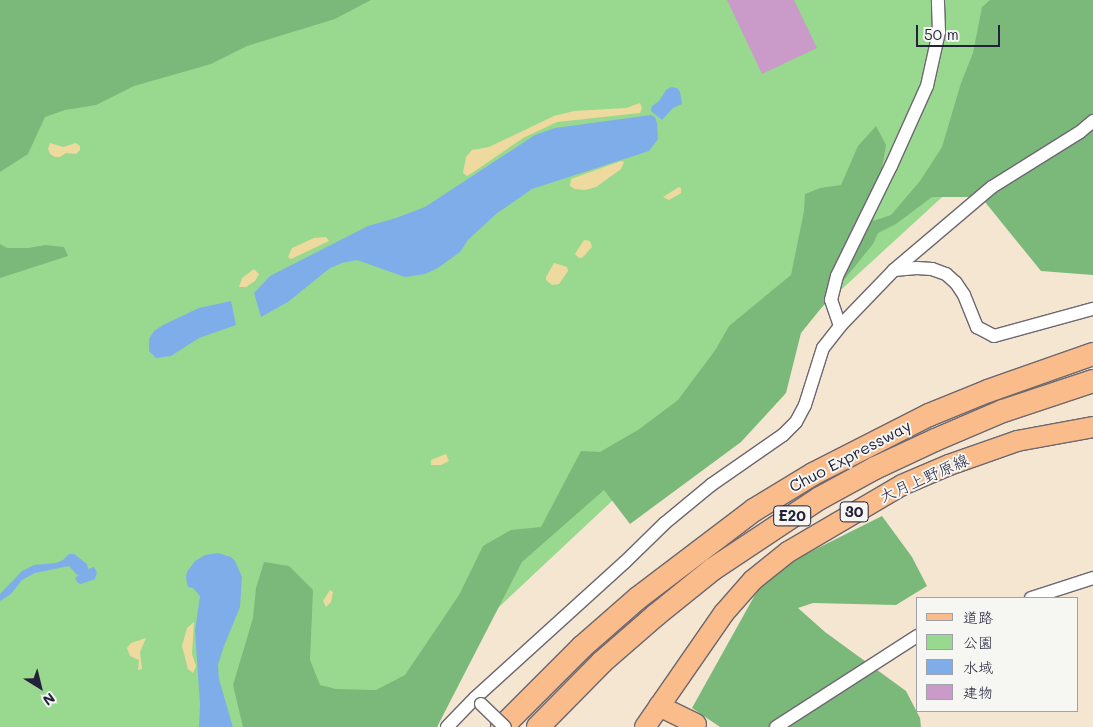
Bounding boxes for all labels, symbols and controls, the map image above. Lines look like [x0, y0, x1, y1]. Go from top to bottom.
scale bar [918, 15, 1002, 47]
text: 50 m [924, 24, 959, 44]
street label: Chuo Expressway [786, 416, 914, 496]
street label: 大月上野原線 [876, 450, 972, 506]
road number: 30 [839, 500, 869, 524]
road number: E20 [772, 504, 812, 528]
legend [916, 597, 1078, 712]
text: 道路 [963, 607, 993, 627]
text: 公園 [963, 632, 993, 652]
text: 水域 [963, 657, 993, 677]
north arrow [15, 662, 65, 712]
text: 建物 [963, 682, 993, 702]
text: N [39, 689, 59, 710]

